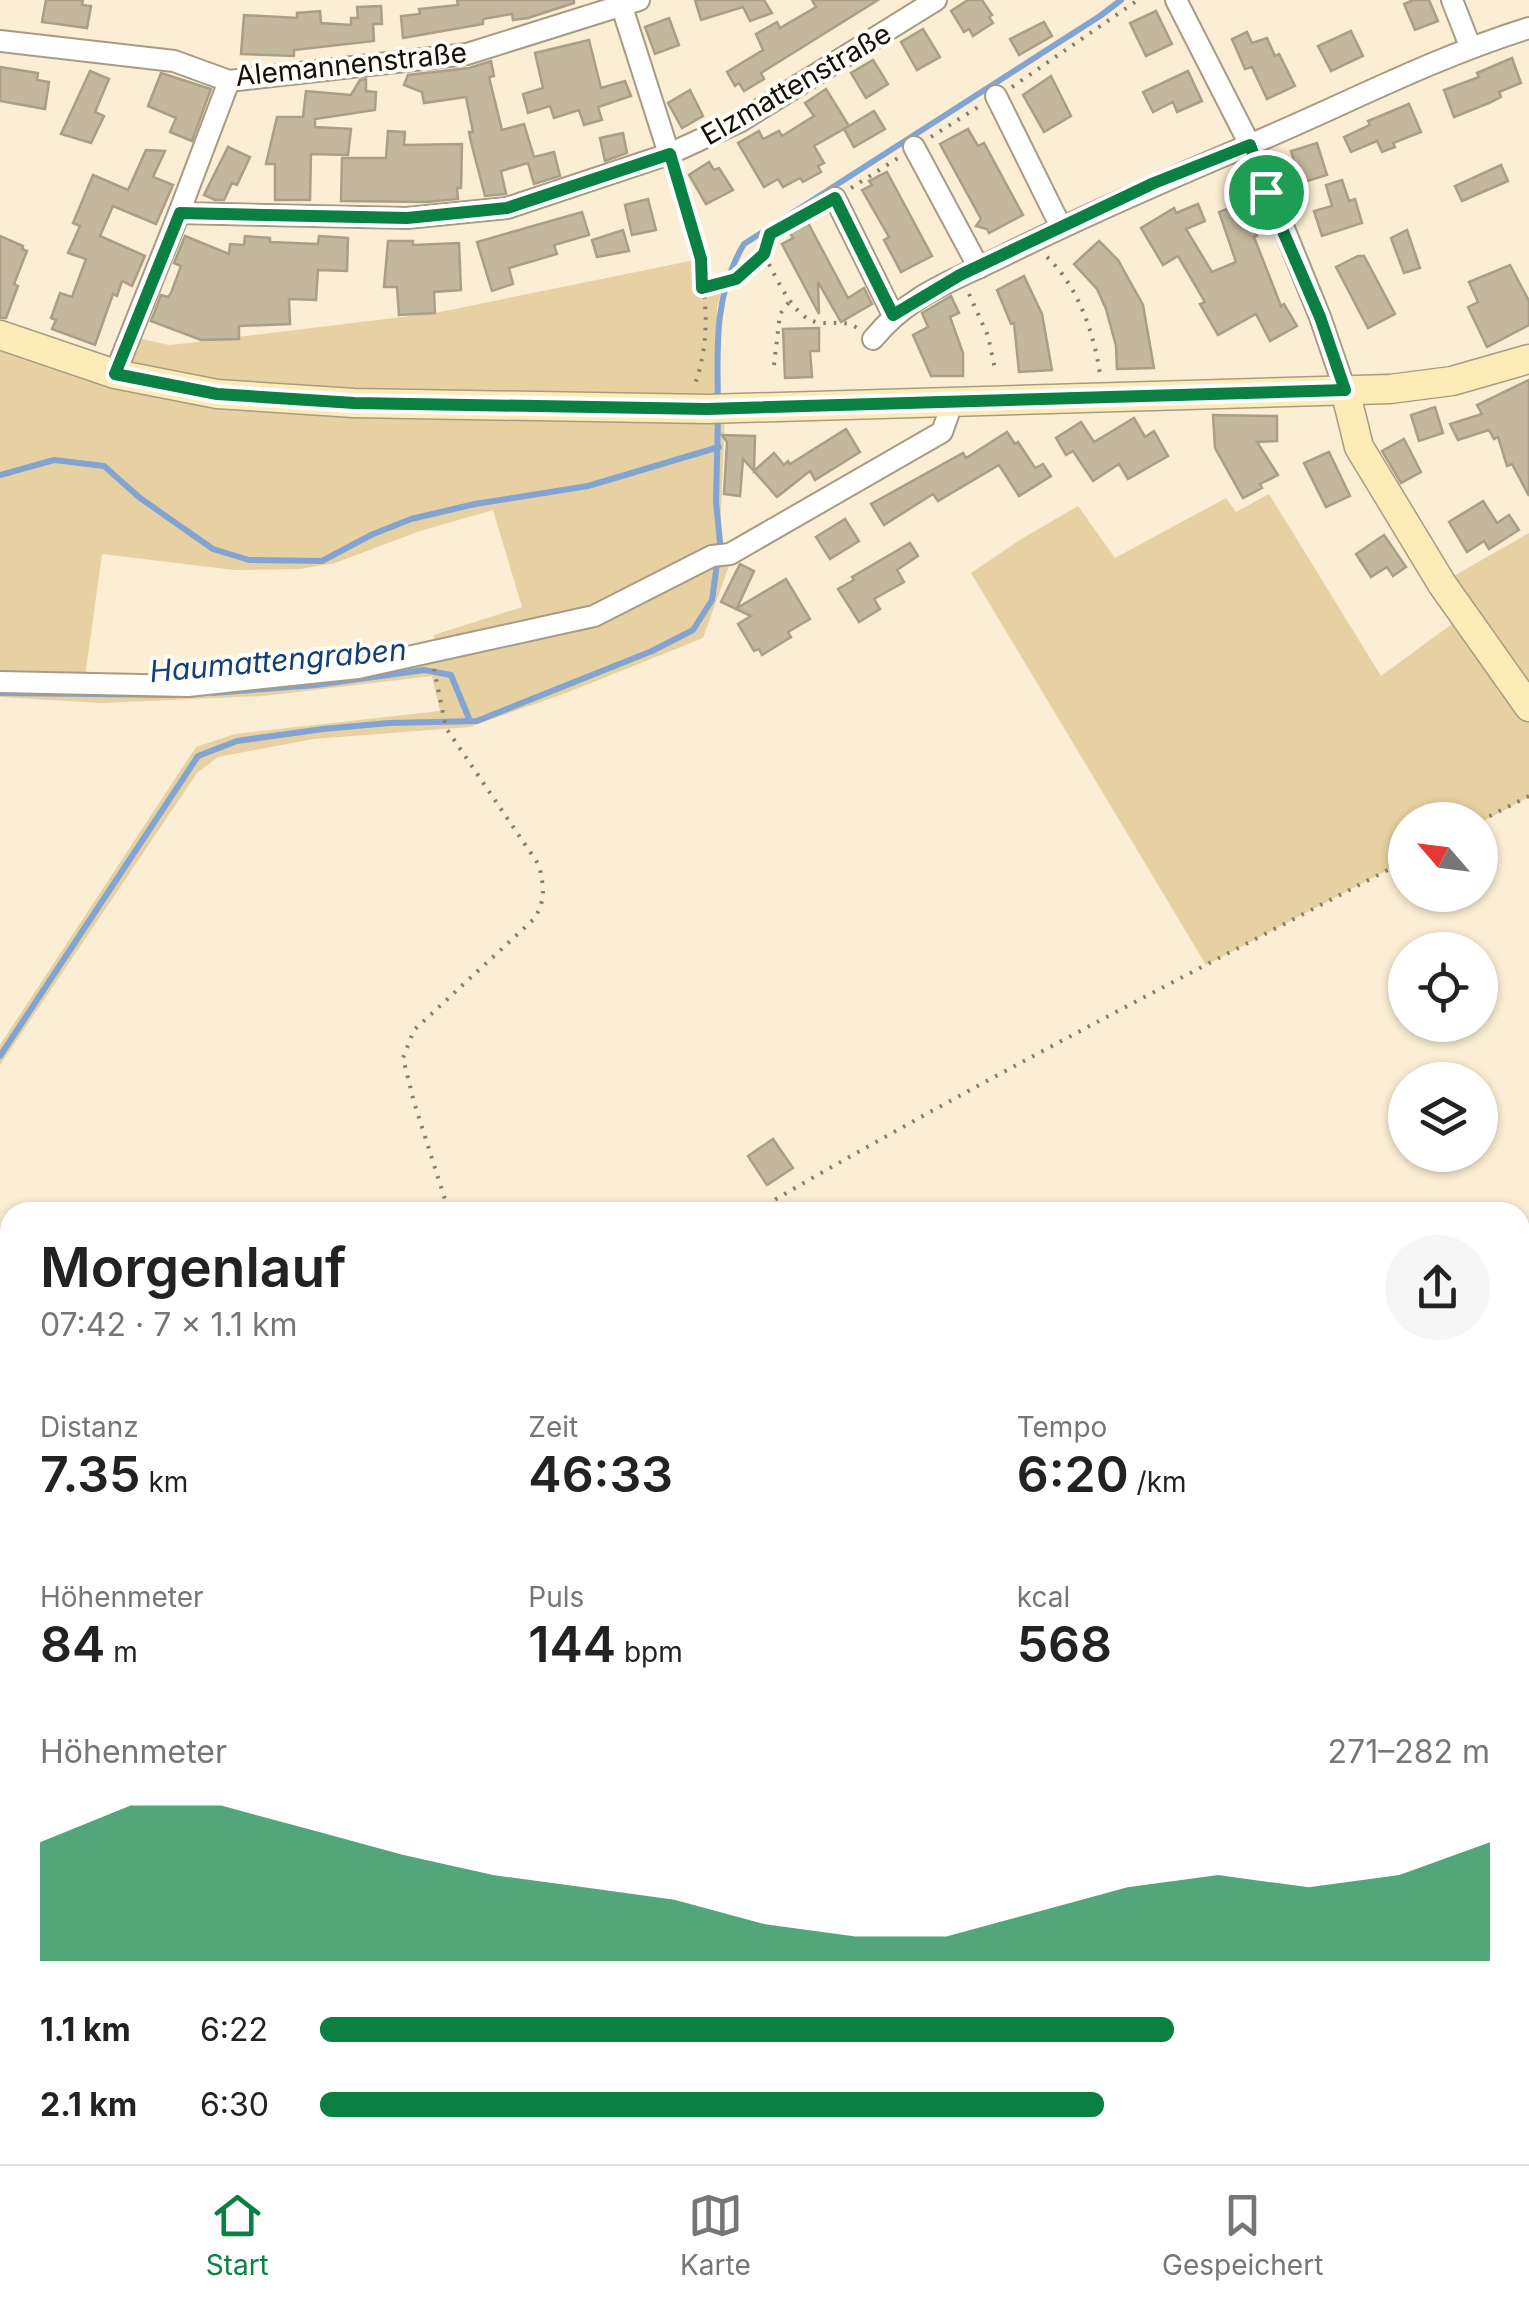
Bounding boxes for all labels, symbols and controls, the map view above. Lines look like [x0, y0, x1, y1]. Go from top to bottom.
street label: Elzmattenstraße [695, 16, 897, 152]
street label: Alemannenstraße [234, 35, 468, 93]
pin [1224, 150, 1309, 235]
icon: arrive [1239, 165, 1294, 220]
water label: Haumattengraben [148, 631, 408, 689]
north arrow [1388, 802, 1498, 912]
map controls [1388, 802, 1498, 1172]
button: locate [1388, 932, 1498, 1042]
button: layers [1388, 1062, 1498, 1172]
text: Morgenlauf [40, 1234, 346, 1300]
button: share [1385, 1235, 1490, 1340]
text: 07:42 · 7 × 1.1 km [40, 1305, 298, 1344]
text: Distanz [40, 1410, 139, 1444]
text: Zeit [528, 1410, 578, 1444]
text: Tempo [1017, 1410, 1107, 1444]
text: 7.35 [40, 1444, 141, 1504]
text: 46:33 [528, 1444, 673, 1504]
text: 6:20 [1017, 1444, 1129, 1504]
text: km [141, 1465, 188, 1499]
text: /km [1129, 1465, 1187, 1499]
text: Höhenmeter [40, 1580, 204, 1614]
text: Puls [528, 1580, 584, 1614]
text: kcal [1017, 1580, 1070, 1614]
text: 84 [40, 1614, 105, 1674]
text: 144 [528, 1614, 616, 1674]
text: 568 [1017, 1614, 1112, 1674]
text: m [105, 1635, 138, 1669]
text: bpm [616, 1635, 683, 1669]
text: Höhenmeter [40, 1732, 227, 1771]
text: 271–282 m [1328, 1732, 1490, 1771]
text: 1.1 km [40, 2010, 131, 2049]
text: 6:22 [200, 2010, 268, 2049]
text: 2.1 km [40, 2085, 137, 2124]
text: 6:30 [200, 2085, 269, 2124]
tab: Start [206, 2188, 269, 2282]
tab: Karte [680, 2188, 751, 2282]
tab: Gespeichert [1162, 2188, 1323, 2282]

